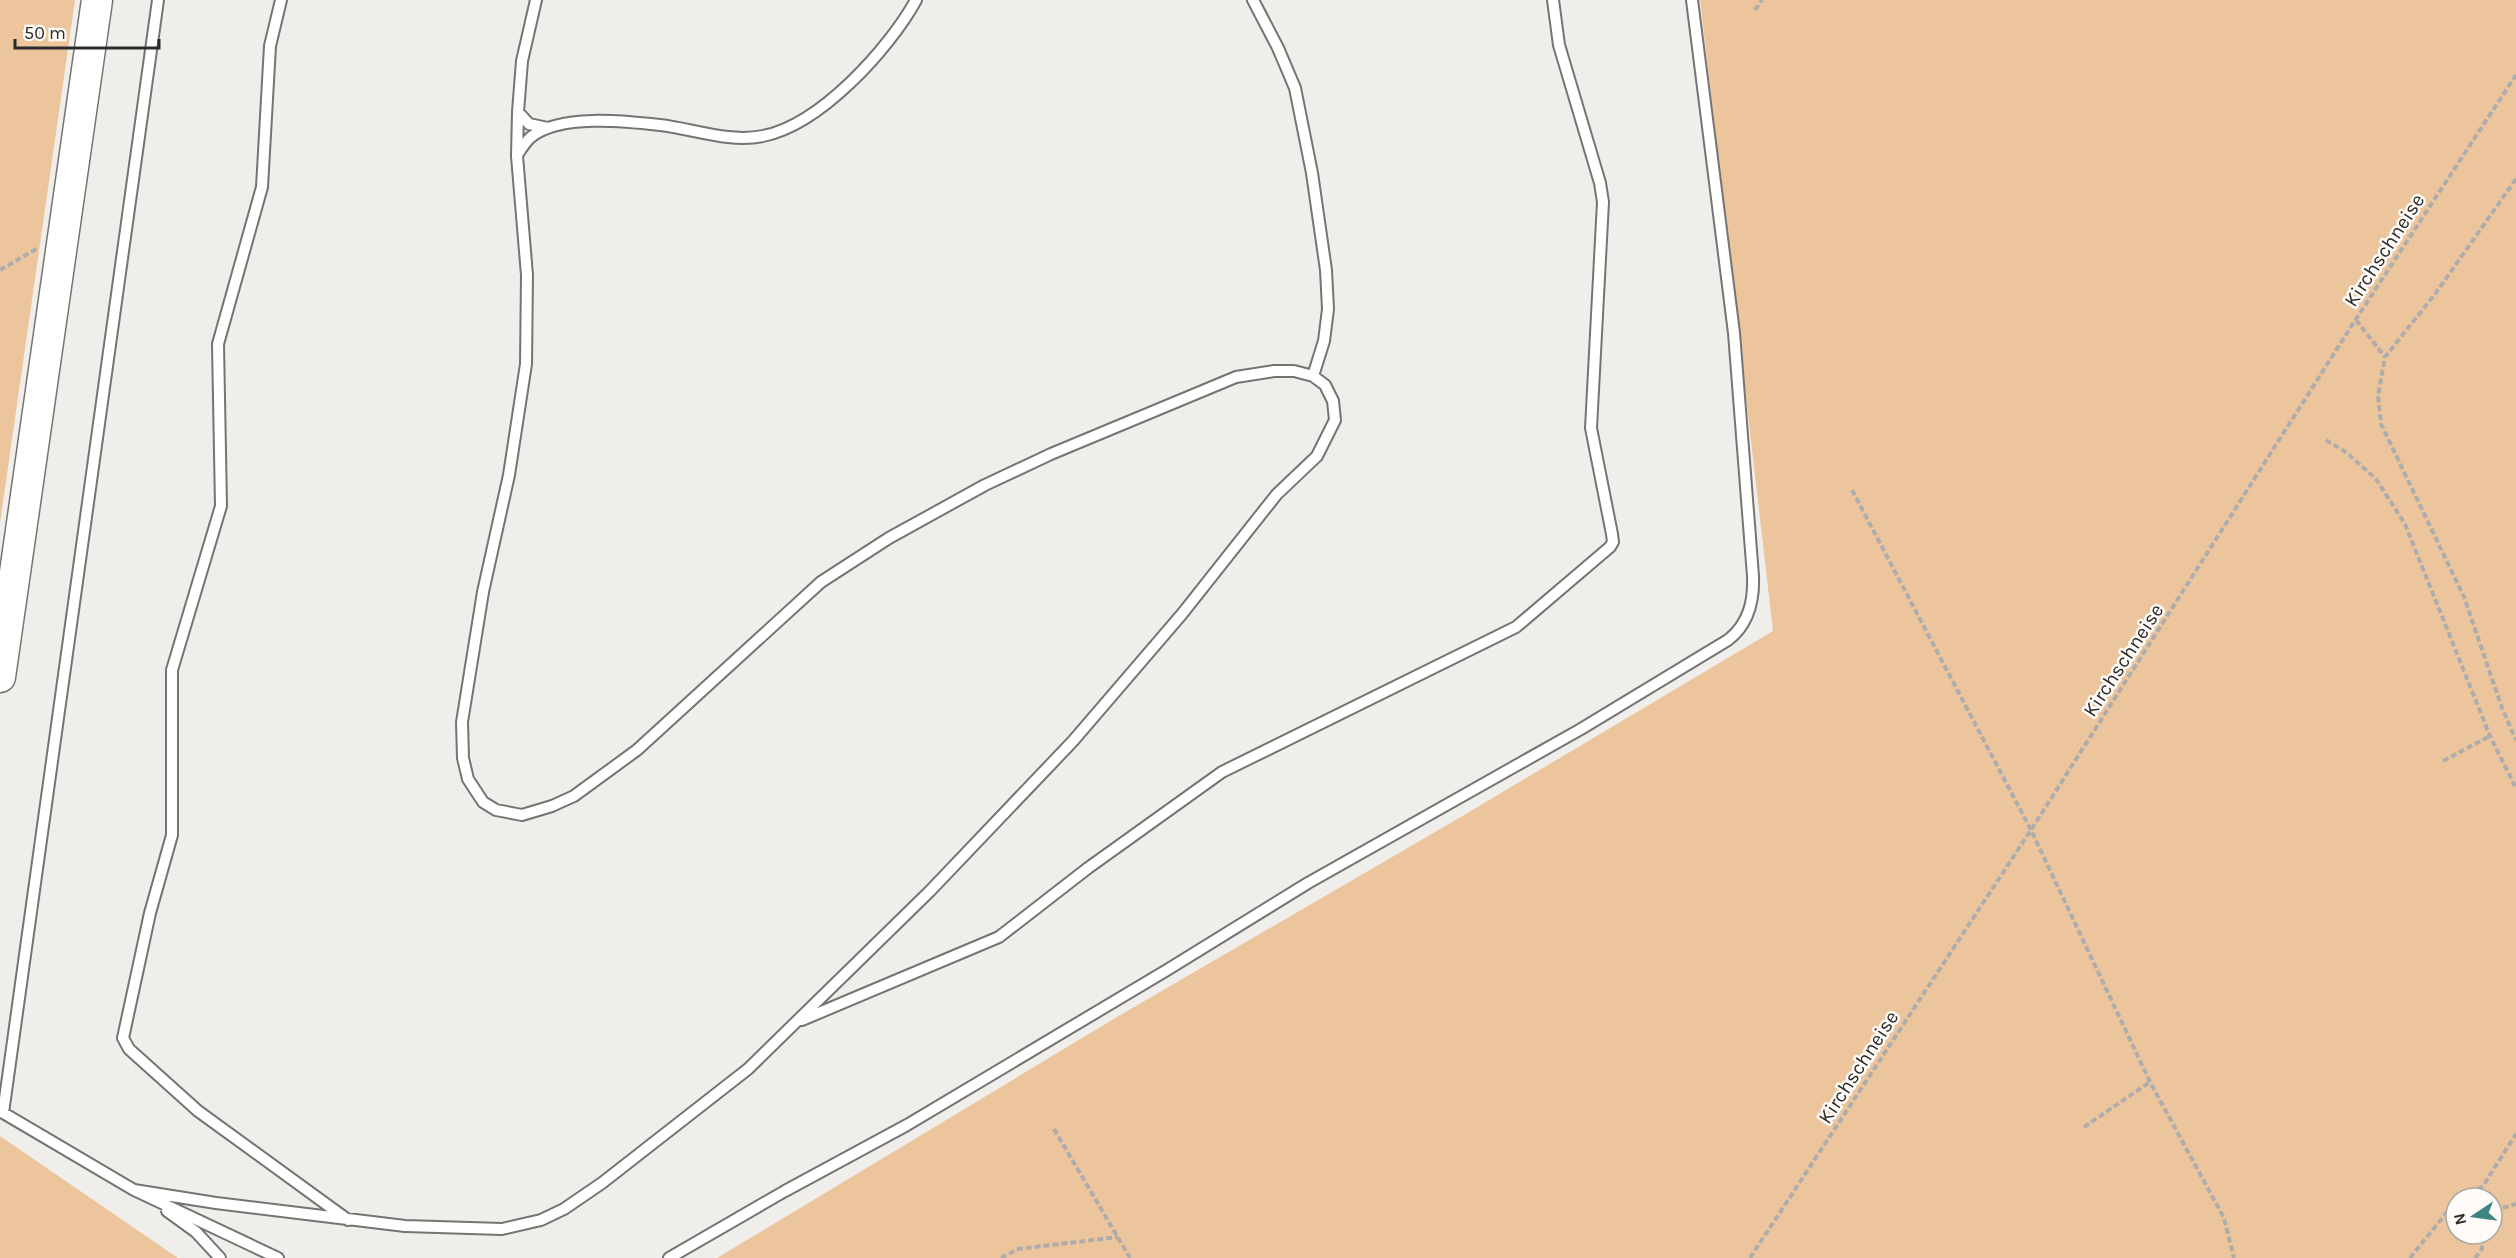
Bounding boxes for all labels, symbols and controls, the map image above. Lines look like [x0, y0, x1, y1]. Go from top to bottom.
scale bar [15, 12, 159, 50]
text: 50 m [24, 22, 66, 44]
street label: Kirchschneise [2339, 190, 2429, 311]
street label: Kirchschneise [2078, 600, 2168, 721]
street label: Kirchschneise [1813, 1007, 1903, 1128]
north arrow [2444, 1186, 2504, 1246]
text: N [2449, 1212, 2470, 1227]

